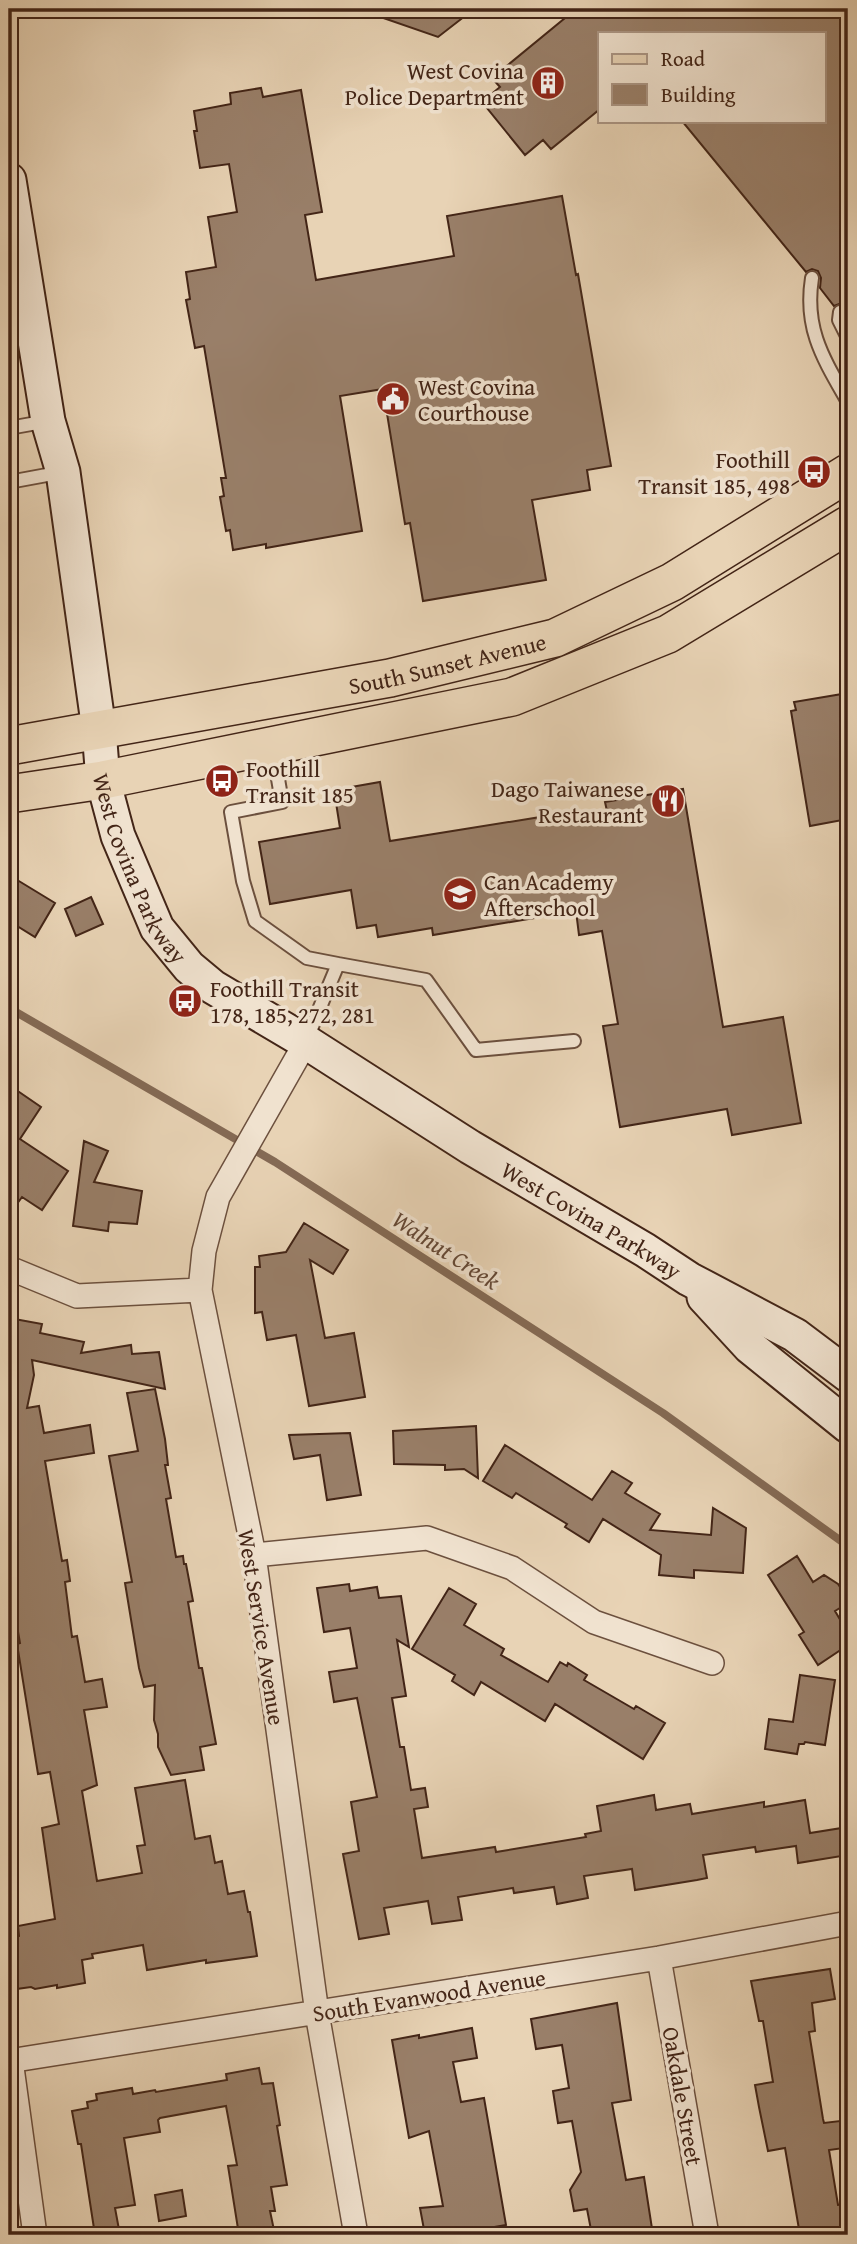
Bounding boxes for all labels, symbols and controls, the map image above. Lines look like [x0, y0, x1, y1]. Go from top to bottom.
legend [598, 32, 826, 122]
text: Road [661, 43, 706, 74]
place label: West Covina Police Department [345, 54, 524, 113]
building icon: West Covina Police Department [529, 64, 567, 102]
text: Building [661, 79, 736, 110]
place label: West Covina Courthouse [418, 370, 535, 429]
public building icon: West Covina Courthouse [374, 380, 412, 418]
place label: Foothill Transit 185, 498 [638, 443, 790, 502]
bus stop icon: Foothill Transit 185, 498 [795, 453, 833, 491]
street label: South Sunset Avenue [346, 624, 549, 702]
place label: Foothill Transit 185 [246, 752, 354, 811]
bus stop icon: Foothill Transit 185 [203, 762, 241, 800]
street label: West Covina Parkway [85, 769, 196, 970]
place label: Dago Taiwanese Restaurant [491, 772, 644, 831]
restaurant icon: Dago Taiwanese Restaurant [649, 782, 687, 820]
place label: Can Academy Afterschool [484, 865, 614, 924]
school or university icon: Can Academy Afterschool [441, 875, 479, 913]
place label: Foothill Transit 178, 185, 272, 281 [210, 972, 375, 1031]
bus stop icon: Foothill Transit 178, 185, 272, 281 [166, 982, 204, 1020]
street label: West Covina Parkway [495, 1153, 689, 1287]
water label: Walnut Creek [385, 1202, 507, 1298]
street label: West Service Avenue [230, 1527, 294, 1727]
street label: South Evanwood Avenue [310, 1960, 548, 2030]
street label: Oakdale Street [655, 2024, 711, 2168]

